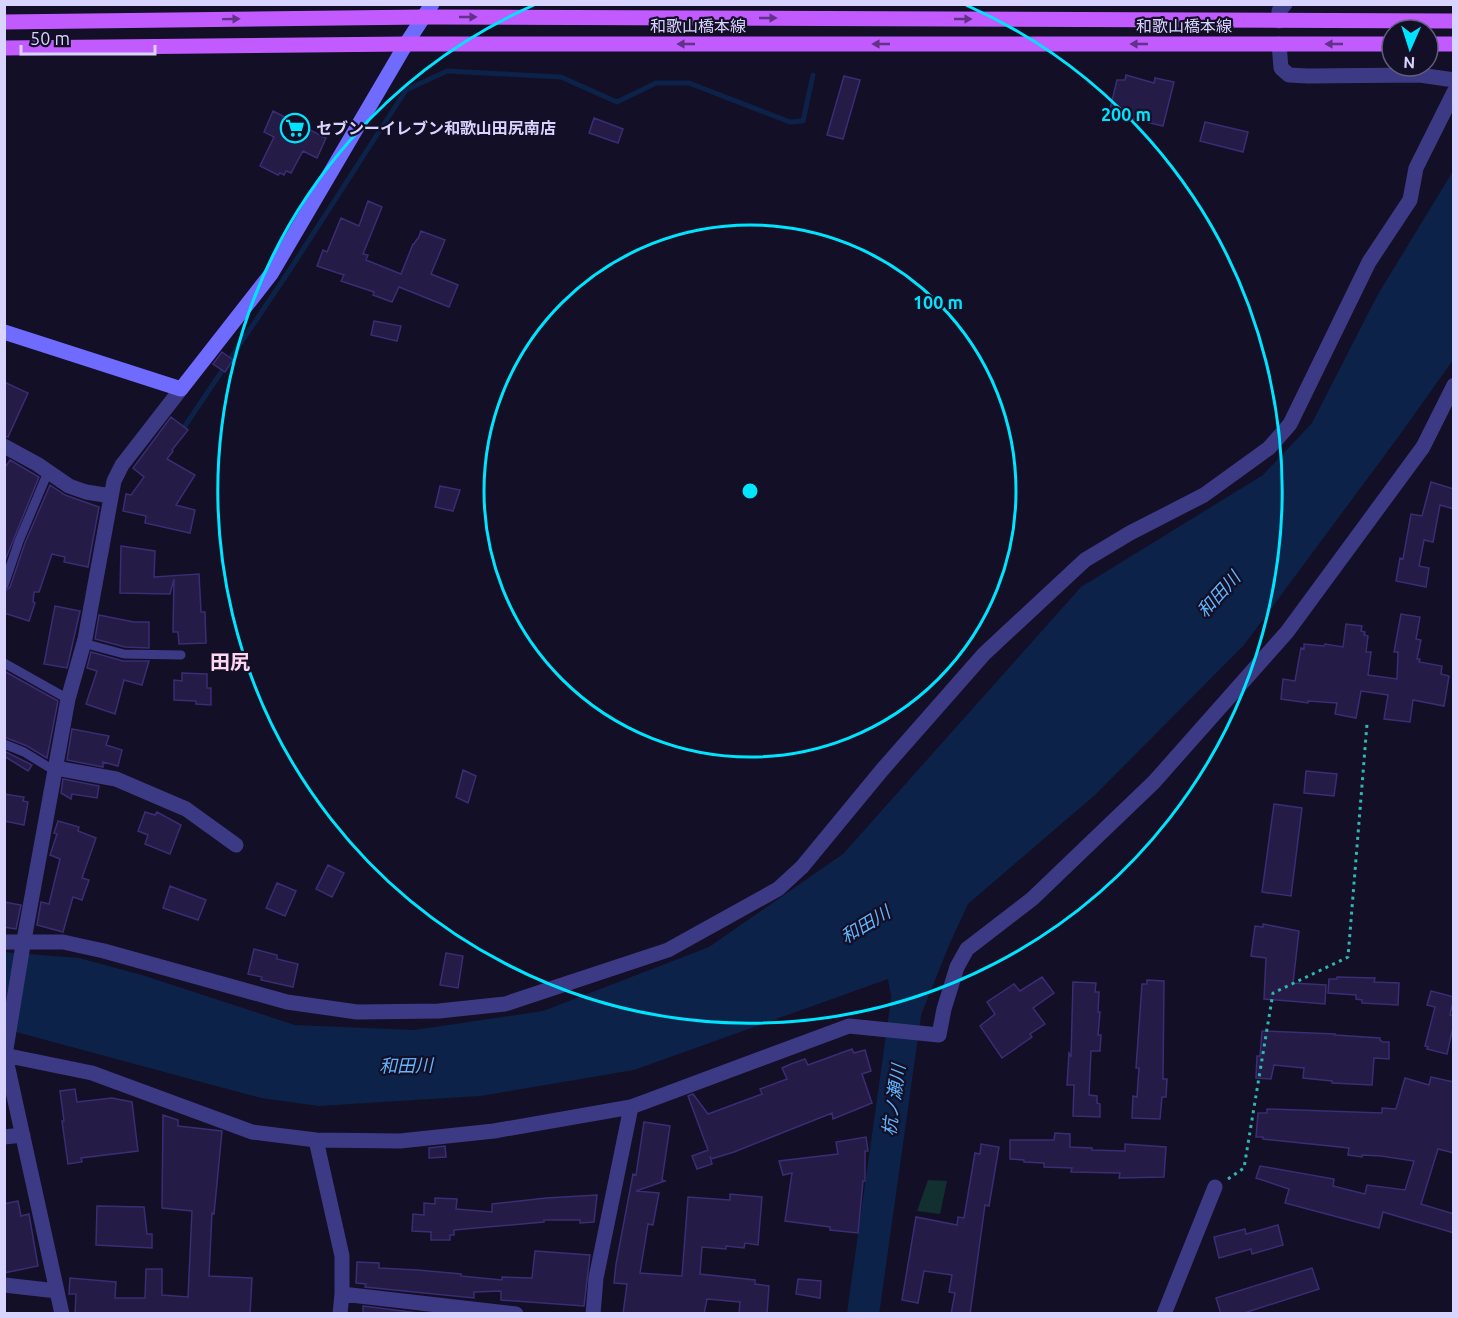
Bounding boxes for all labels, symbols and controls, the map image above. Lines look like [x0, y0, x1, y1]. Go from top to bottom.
one-way arrow [458, 12, 477, 22]
one-way arrow [758, 13, 777, 23]
one-way arrow [221, 14, 240, 24]
one-way arrow [953, 14, 972, 24]
street label: 和歌山橋本線 [650, 17, 746, 35]
street label: 和歌山橋本線 [1136, 17, 1232, 35]
scale bar [21, 18, 154, 56]
north arrow [1380, 18, 1440, 78]
text: 50 m [30, 28, 70, 48]
one-way arrow [676, 39, 695, 49]
one-way arrow [871, 39, 890, 49]
one-way arrow [1129, 39, 1148, 49]
one-way arrow [1324, 39, 1343, 49]
text: N [1403, 54, 1416, 72]
text: 200 m [1101, 104, 1151, 124]
supermarket icon: セブンーイレブン和歌山田尻南店 [279, 112, 311, 144]
place label: セブンーイレブン和歌山田尻南店 [316, 119, 556, 137]
text: 100 m [913, 292, 963, 312]
centre of rings [740, 481, 760, 501]
water label: 和田川 [1193, 566, 1245, 621]
district label: 田尻 [210, 650, 250, 673]
water label: 和田川 [837, 900, 895, 946]
water label: 和田川 [379, 1054, 435, 1075]
water label: 杭ノ瀬川 [878, 1061, 908, 1137]

